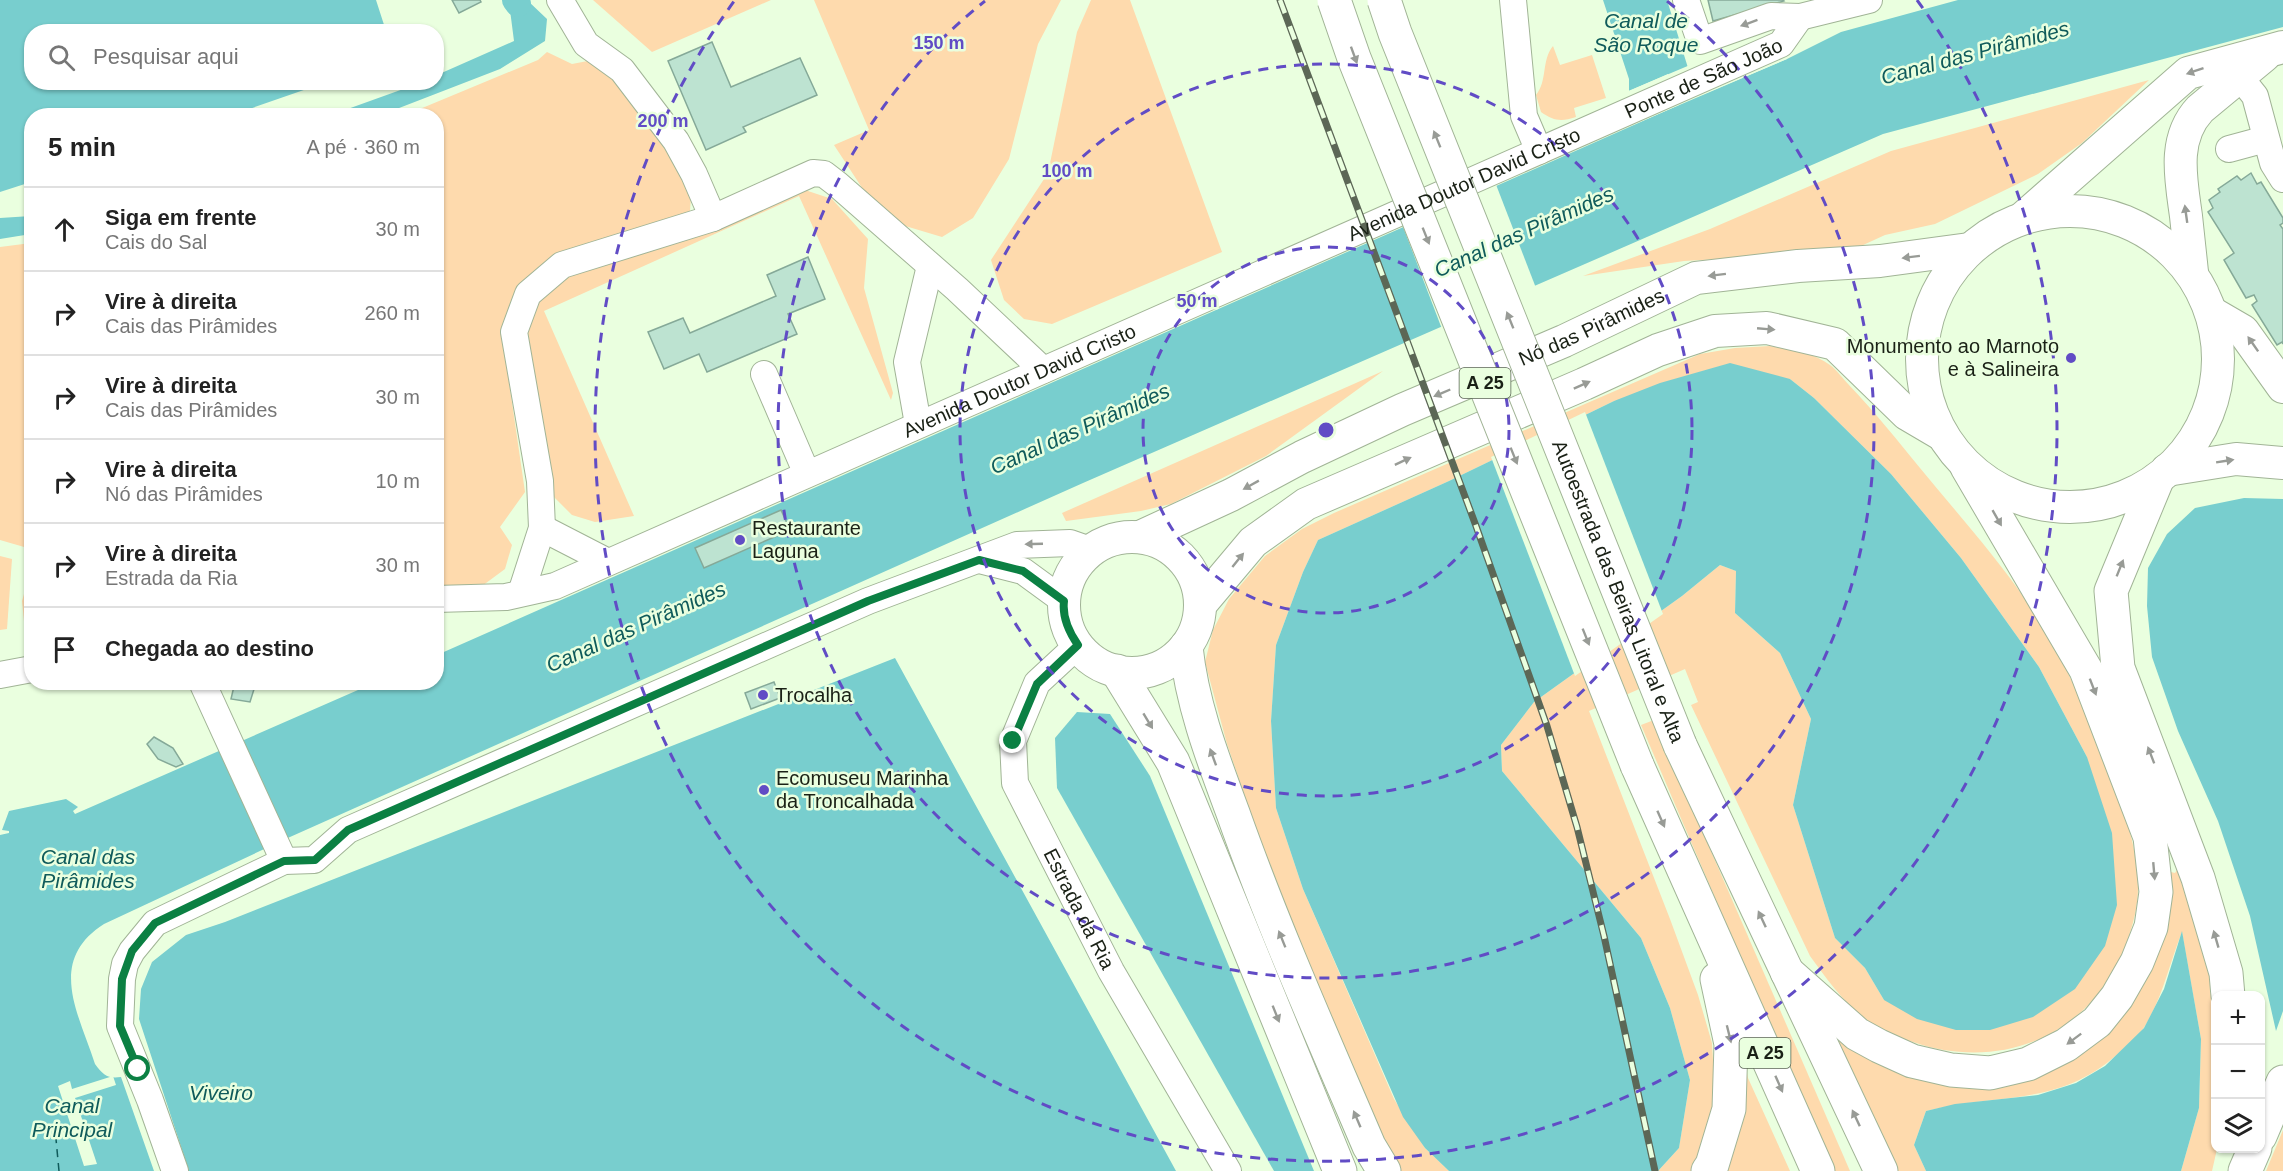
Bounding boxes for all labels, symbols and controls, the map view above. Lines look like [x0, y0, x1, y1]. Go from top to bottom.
water label: Canal de São Roque [1593, 9, 1699, 56]
water label: Canal das Pirâmides [1878, 16, 2072, 89]
one-way arrow [1740, 19, 1758, 29]
search box [24, 24, 444, 90]
text: 150 m [913, 33, 965, 53]
street label: Ponte de São João [1621, 34, 1786, 123]
icon: search [45, 41, 78, 74]
text: Pesquisar aqui [93, 44, 239, 69]
one-way arrow [1349, 46, 1359, 64]
one-way arrow [2186, 67, 2204, 77]
text: 200 m [637, 111, 689, 131]
street label: Avenida Doutor David Cristo [1344, 123, 1584, 245]
one-way arrow [1432, 130, 1442, 148]
text: 5 min [48, 132, 116, 162]
text: A pé · 360 m [307, 136, 420, 158]
text: 100 m [1041, 161, 1093, 181]
water label: Canal das Pirâmides [1431, 181, 1617, 281]
one-way arrow [2181, 204, 2190, 223]
text: Siga em frente [105, 205, 257, 230]
icon: ahead [48, 213, 81, 246]
text: 30 m [376, 218, 420, 240]
one-way arrow [1421, 228, 1431, 246]
text: Cais do Sal [105, 231, 207, 253]
one-way arrow [1901, 252, 1920, 261]
one-way arrow [1707, 271, 1726, 280]
street label: Nó das Pirâmides [1515, 284, 1668, 370]
text: Vire à direita [105, 289, 237, 314]
text: 50 m [1176, 291, 1218, 311]
icon: right [48, 297, 81, 330]
text: 260 m [364, 302, 420, 324]
one-way arrow [1505, 311, 1514, 329]
text: Cais das Pirâmides [105, 315, 277, 337]
street label: Avenida Doutor David Cristo [900, 320, 1139, 442]
one-way arrow [1757, 324, 1776, 334]
place label: Monumento ao Marnoto e à Salineira [1847, 335, 2060, 380]
one-way arrow [2247, 337, 2259, 353]
marker: Monumento ao Marnoto e à Salineira [2064, 351, 2078, 365]
road number: A 25 [1460, 368, 1510, 398]
text: Vire à direita [105, 373, 237, 398]
water label: Canal das Pirâmides [987, 378, 1173, 478]
one-way arrow [1574, 380, 1591, 389]
icon: right [48, 381, 81, 414]
text: 30 m [376, 386, 420, 408]
one-way arrow [1433, 389, 1451, 398]
text: Cais das Pirâmides [105, 399, 277, 421]
centre of rings [1316, 420, 1336, 440]
street label: Autoestrada das Beiras Litoral e Alta [1548, 437, 1689, 746]
one-way arrow [1509, 448, 1519, 466]
one-way arrow [2215, 456, 2234, 465]
text: Vire à direita [105, 457, 237, 482]
one-way arrow [1395, 457, 1412, 466]
icon: right [48, 465, 81, 498]
text: 10 m [376, 470, 420, 492]
one-way arrow [1242, 480, 1259, 490]
text: Nó das Pirâmides [105, 483, 263, 505]
one-way arrow [1991, 509, 2001, 526]
place label: Restaurante Laguna [752, 517, 861, 562]
marker: Restaurante Laguna [733, 533, 747, 547]
one-way arrow [1024, 540, 1043, 549]
text: Vire à direita [105, 541, 237, 566]
icon: right [48, 549, 81, 582]
one-way arrow [1232, 552, 1245, 568]
text: 30 m [376, 554, 420, 576]
one-way arrow [2116, 559, 2125, 577]
text: Estrada da Ria [105, 567, 237, 589]
water label: Canal das Pirâmides [543, 576, 729, 676]
one-way arrow [1581, 629, 1591, 647]
icon: arrive [48, 633, 81, 666]
text: Chegada ao destino [105, 636, 314, 661]
one-way arrow [2088, 678, 2098, 696]
place label: Trocalha [775, 684, 853, 706]
marker: Trocalha [756, 688, 770, 702]
one-way arrow [1143, 713, 1154, 729]
route end [999, 727, 1025, 753]
one-way arrow [2146, 746, 2155, 764]
one-way arrow [1207, 748, 1217, 766]
place label: Ecomuseu Marinha da Troncalhada [776, 767, 949, 812]
marker: Ecomuseu Marinha da Troncalhada [757, 783, 771, 797]
one-way arrow [1656, 810, 1666, 828]
water label: Canal das Pirâmides [41, 845, 136, 892]
street label: Estrada da Ria [1039, 845, 1120, 974]
one-way arrow [2149, 862, 2159, 881]
one-way arrow [1758, 911, 1767, 928]
one-way arrow [2211, 929, 2220, 947]
one-way arrow [1277, 930, 1286, 948]
map controls [2211, 991, 2265, 1153]
button: + [2211, 991, 2265, 1045]
one-way arrow [1271, 1006, 1281, 1024]
one-way arrow [1724, 1025, 1734, 1043]
one-way arrow [2066, 1033, 2082, 1045]
road number: A 25 [1740, 1038, 1790, 1068]
button: − [2211, 1045, 2265, 1099]
route start [124, 1055, 150, 1081]
one-way arrow [1774, 1076, 1784, 1094]
water label: Viveiro [189, 1081, 253, 1104]
water label: Canal Principal [32, 1094, 114, 1141]
button: layers [2211, 1099, 2265, 1153]
one-way arrow [1352, 1110, 1362, 1128]
one-way arrow [1852, 1110, 1861, 1127]

